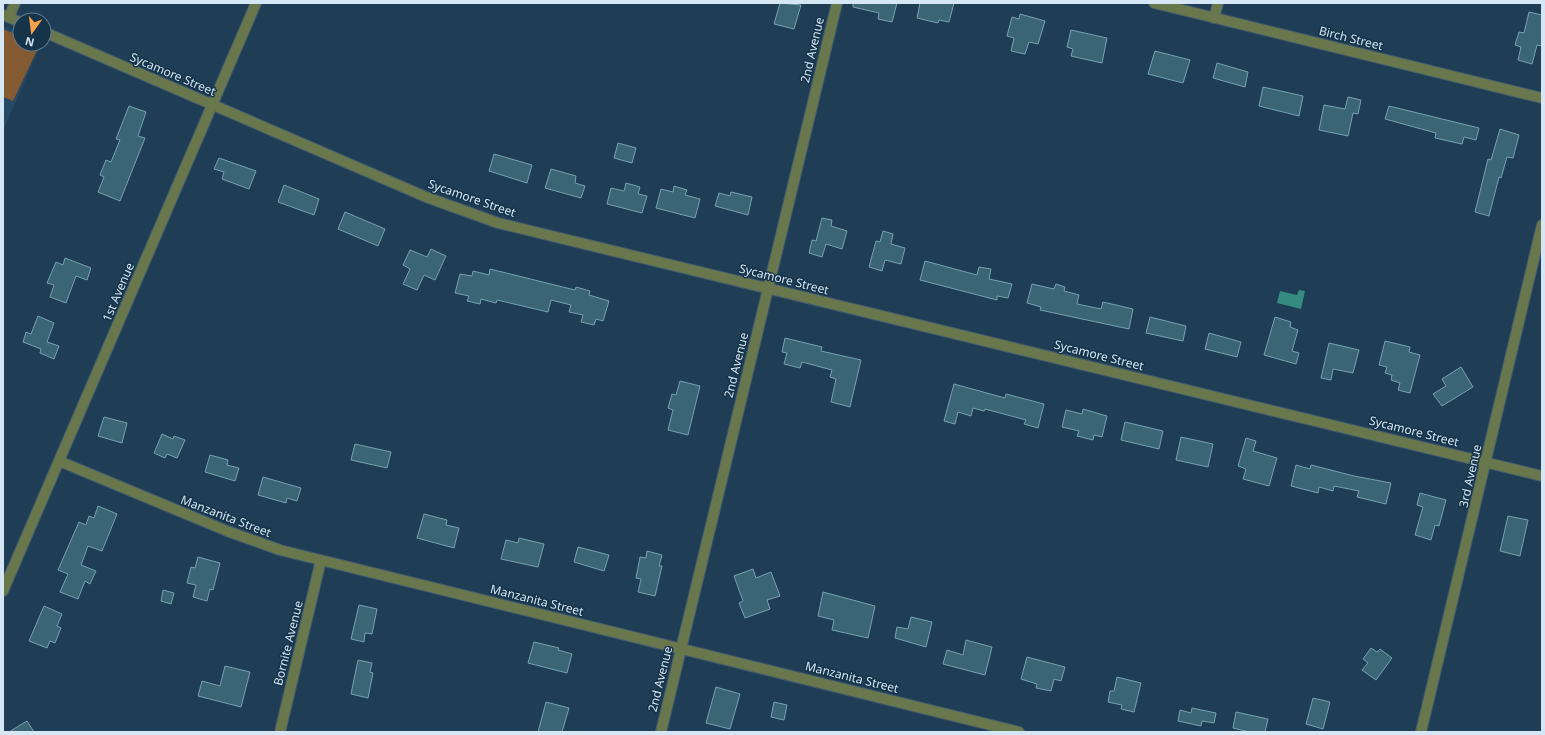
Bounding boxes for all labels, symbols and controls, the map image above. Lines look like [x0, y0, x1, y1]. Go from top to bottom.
north arrow [12, 12, 52, 52]
street label: 2nd Avenue [796, 15, 828, 85]
street label: Birch Street [1317, 22, 1385, 54]
text: N [23, 34, 36, 51]
street label: Sycamore Street [127, 48, 219, 100]
street label: Sycamore Street [426, 175, 519, 221]
street label: 1st Avenue [98, 260, 138, 324]
street label: Sycamore Street [737, 260, 831, 299]
street label: 2nd Avenue [720, 330, 752, 400]
street label: Sycamore Street [1052, 336, 1146, 375]
street label: Sycamore Street [1367, 412, 1461, 451]
street label: 3rd Avenue [1454, 443, 1486, 509]
street label: Manzanita Street [178, 491, 274, 541]
street label: Manzanita Street [489, 580, 586, 620]
street label: Bornite Avenue [269, 599, 307, 687]
street label: 2nd Avenue [644, 644, 676, 714]
street label: Manzanita Street [804, 657, 901, 697]

